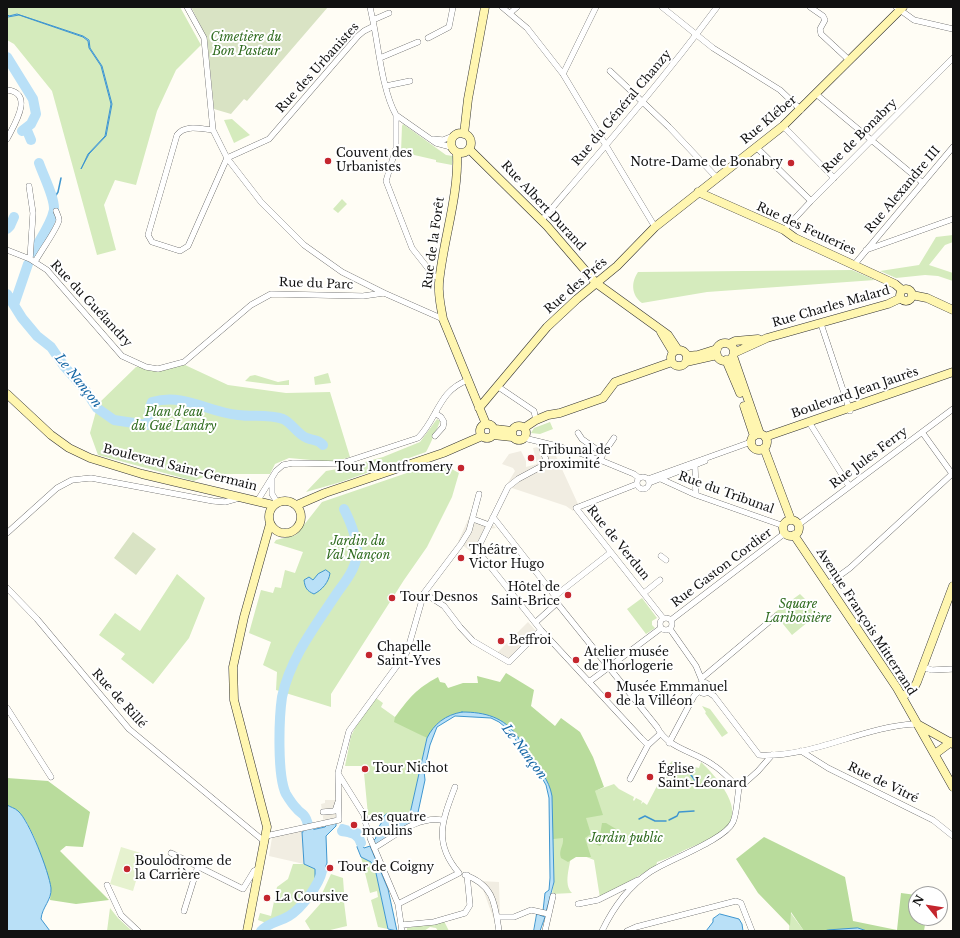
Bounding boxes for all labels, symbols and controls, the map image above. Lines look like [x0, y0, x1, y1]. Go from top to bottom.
street label: Rue des Urbanistes [274, 20, 362, 116]
park label: Cimetière du Bon Pasteur [210, 31, 282, 59]
street label: Rue du Général Chanzy [569, 47, 675, 169]
street label: Rue Kléber [738, 93, 800, 147]
street label: Rue de Bonabry [820, 96, 900, 176]
street label: Rue Alexandre III [862, 144, 944, 236]
place label: Couvent des Urbanistes [336, 147, 412, 175]
marker: Couvent des Urbanistes [323, 156, 333, 166]
place label: Notre-Dame de Bonabry [630, 156, 783, 170]
street label: Rue Albert Durand [498, 158, 588, 254]
marker: Notre-Dame de Bonabry [786, 158, 796, 168]
street label: Rue de la Forêt [420, 196, 448, 290]
street label: Rue des Feuteries [754, 200, 858, 258]
street label: Rue des Prés [542, 255, 610, 317]
street label: Rue du Guélandry [47, 258, 135, 350]
street label: Rue du Parc [279, 276, 353, 292]
street label: Rue Charles Malard [771, 283, 891, 331]
water label: Le Nançon [51, 351, 105, 411]
street label: Boulevard Jean Jaurès [790, 364, 920, 422]
park label: Plan d'eau du Gué Landry [132, 406, 216, 434]
street label: Rue Jules Ferry [827, 424, 911, 492]
street label: Boulevard Saint-Germain [101, 442, 259, 494]
place label: Tribunal de proximité [539, 444, 611, 472]
marker: Tribunal de proximité [526, 453, 536, 463]
place label: Tour Montfromery [335, 461, 453, 475]
marker: Tour Montfromery [456, 463, 466, 473]
street label: Rue du Tribunal [676, 469, 776, 517]
street label: Rue de Verdun [584, 503, 652, 583]
street label: Rue Gaston Cordier [669, 525, 775, 611]
park label: Jardin du Val Nançon [326, 535, 390, 563]
place label: Théâtre Victor Hugo [469, 544, 544, 572]
street label: Avenue François Mitterrand [813, 546, 919, 698]
marker: Théâtre Victor Hugo [456, 553, 466, 563]
place label: Hôtel de Saint-Brice [491, 581, 560, 609]
marker: Hôtel de Saint-Brice [563, 590, 573, 600]
place label: Tour Desnos [400, 591, 478, 605]
marker: Tour Desnos [387, 593, 397, 603]
park label: Square Lariboisière [765, 598, 831, 626]
place label: Beffroi [509, 634, 551, 648]
marker: Beffroi [496, 636, 506, 646]
place label: Chapelle Saint-Yves [377, 641, 441, 669]
place label: Atelier musée de l'horlogerie [584, 646, 673, 674]
marker: Chapelle Saint-Yves [364, 650, 374, 660]
marker: Atelier musée de l'horlogerie [571, 655, 581, 665]
street label: Rue de Rillé [89, 667, 149, 731]
place label: Musée Emmanuel de la Villéon [616, 681, 728, 709]
marker: Musée Emmanuel de la Villéon [603, 690, 613, 700]
water label: Le Nançon [498, 721, 550, 783]
street label: Rue de Vitré [845, 760, 921, 806]
place label: Tour Nichot [373, 762, 448, 776]
place label: Église Saint-Léonard [658, 763, 747, 791]
marker: Tour Nichot [360, 764, 370, 774]
marker: Église Saint-Léonard [645, 772, 655, 782]
place label: Les quatre moulins [362, 811, 426, 839]
marker: Les quatre moulins [349, 820, 359, 830]
park label: Jardin public [589, 832, 663, 846]
place label: Boulodrome de la Carrière [135, 855, 232, 883]
place label: Tour de Coigny [338, 861, 434, 875]
marker: Tour de Coigny [325, 863, 335, 873]
marker: Boulodrome de la Carrière [122, 864, 132, 874]
north arrow [908, 886, 948, 926]
place label: La Coursive [275, 891, 348, 905]
marker: La Coursive [262, 893, 272, 903]
text: N [910, 893, 927, 908]

